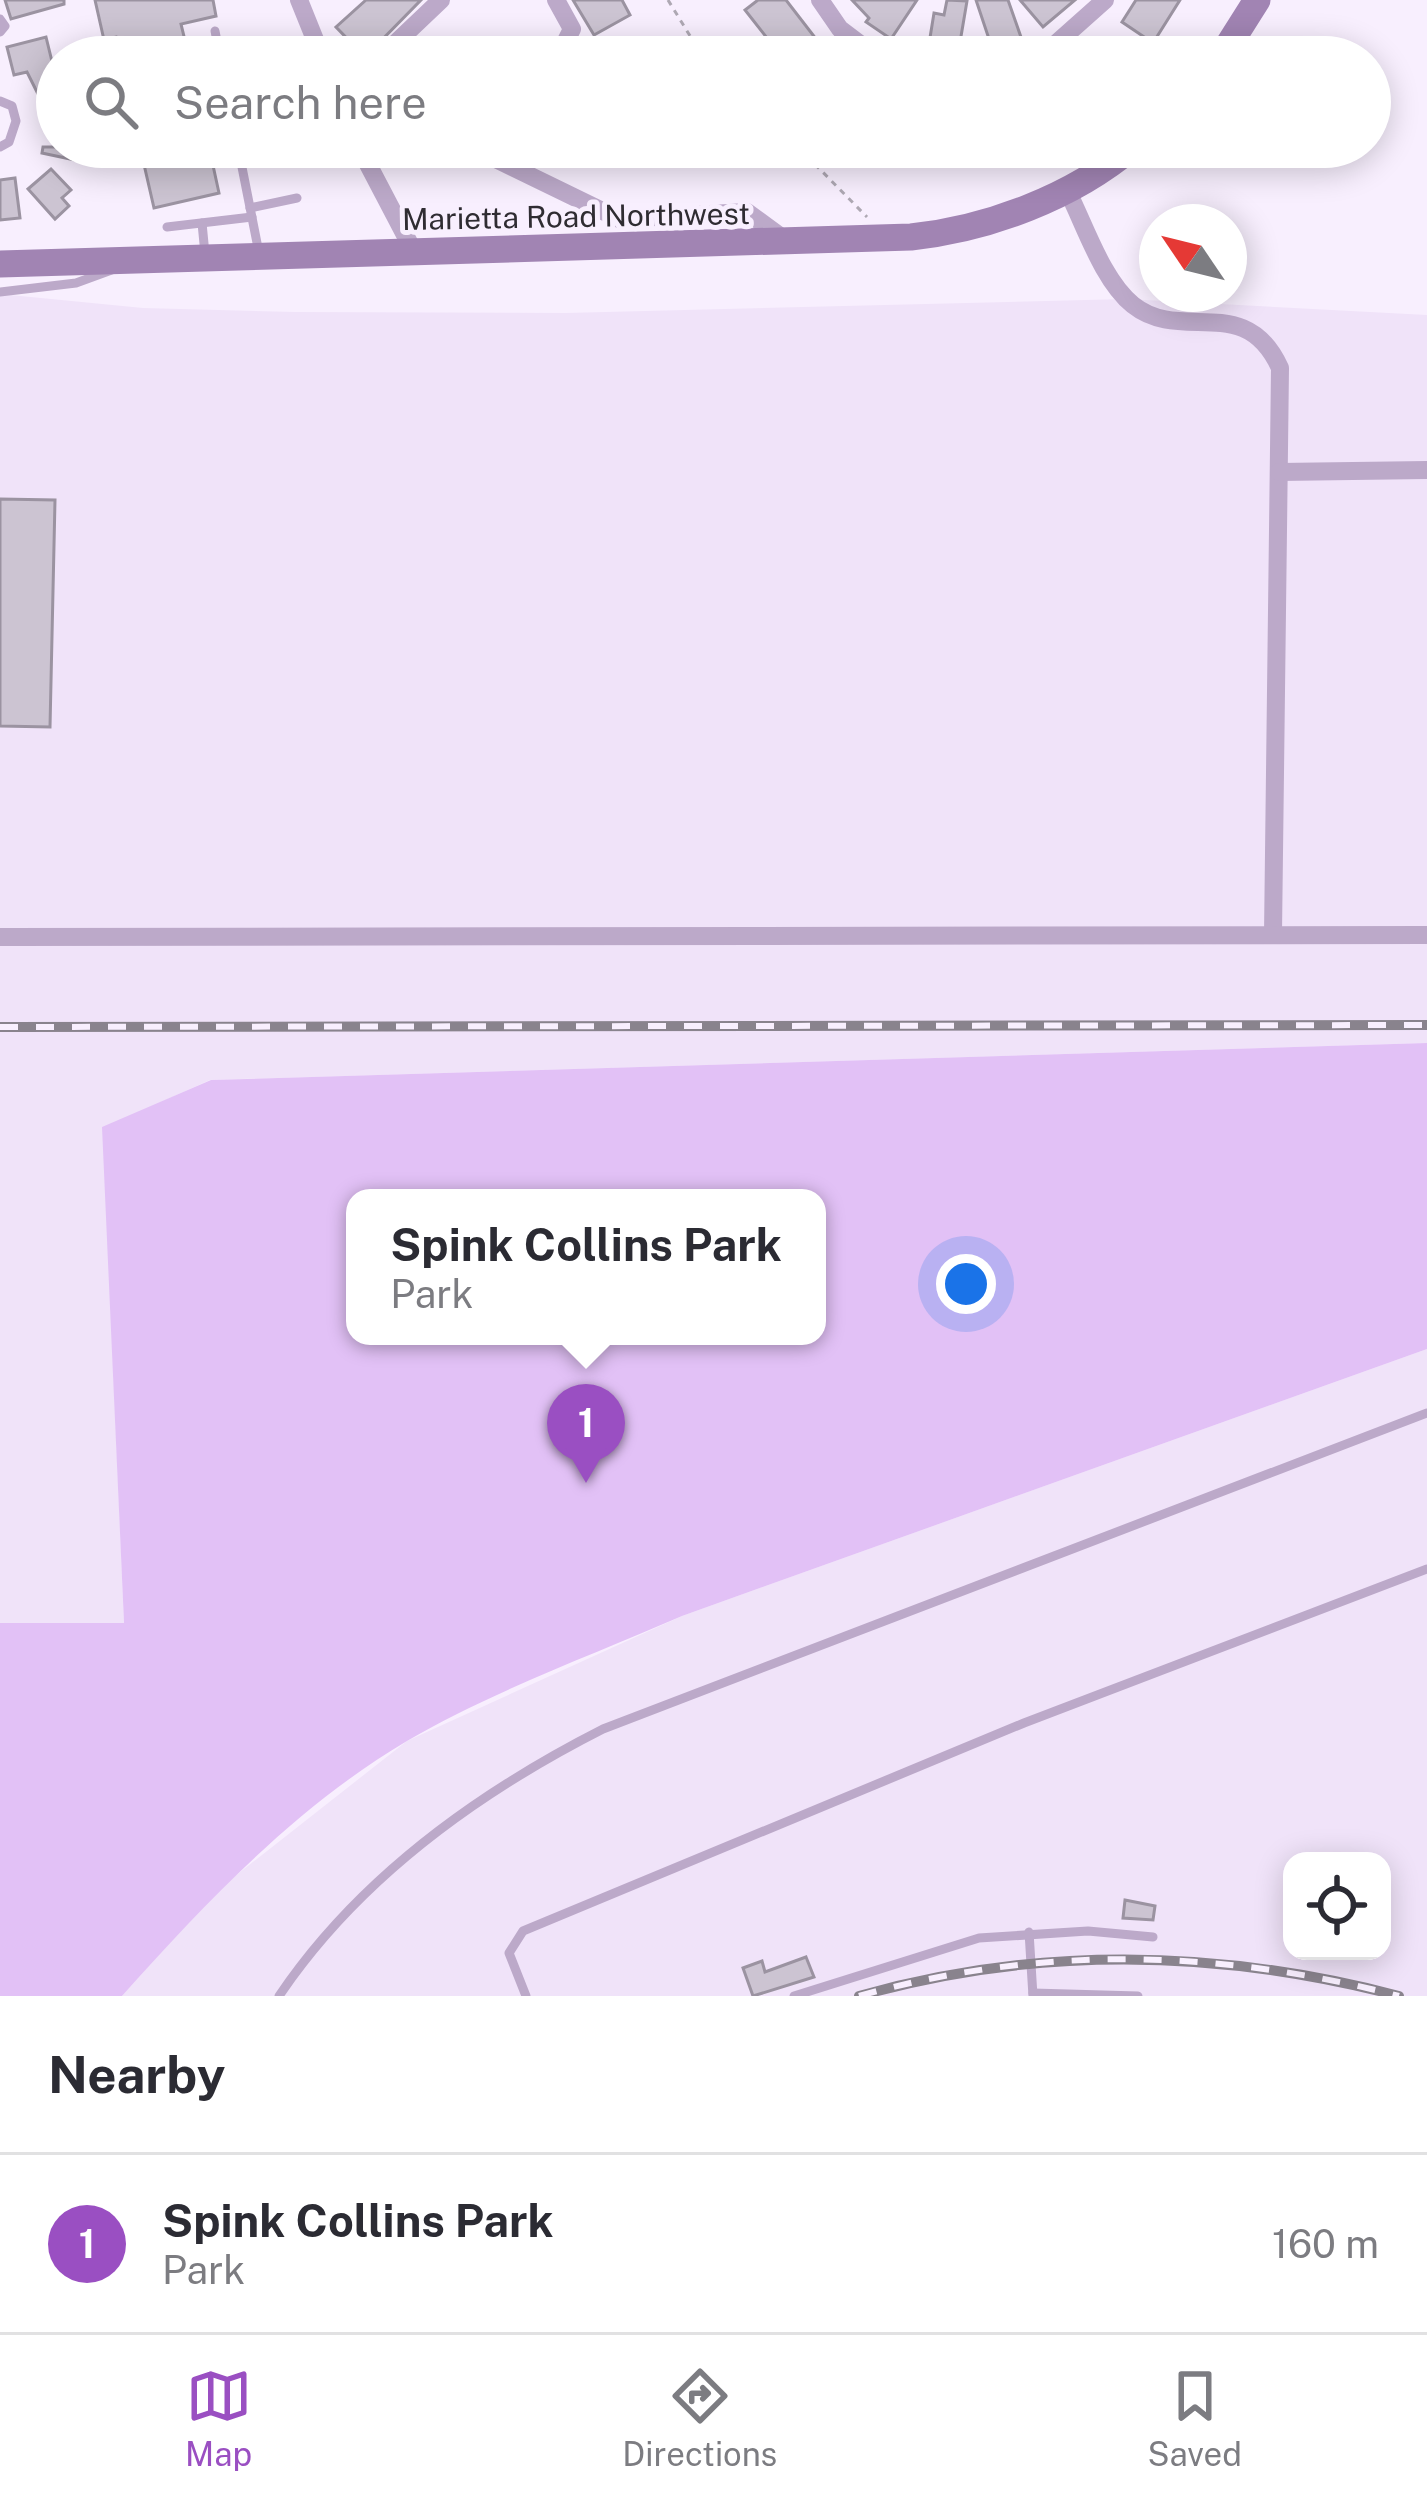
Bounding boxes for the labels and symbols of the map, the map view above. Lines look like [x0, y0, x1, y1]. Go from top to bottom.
street label: Marietta Road Northwest [402, 195, 750, 237]
north arrow [1139, 204, 1247, 312]
your location [936, 1254, 996, 1314]
pin: 1 [547, 1384, 625, 1483]

